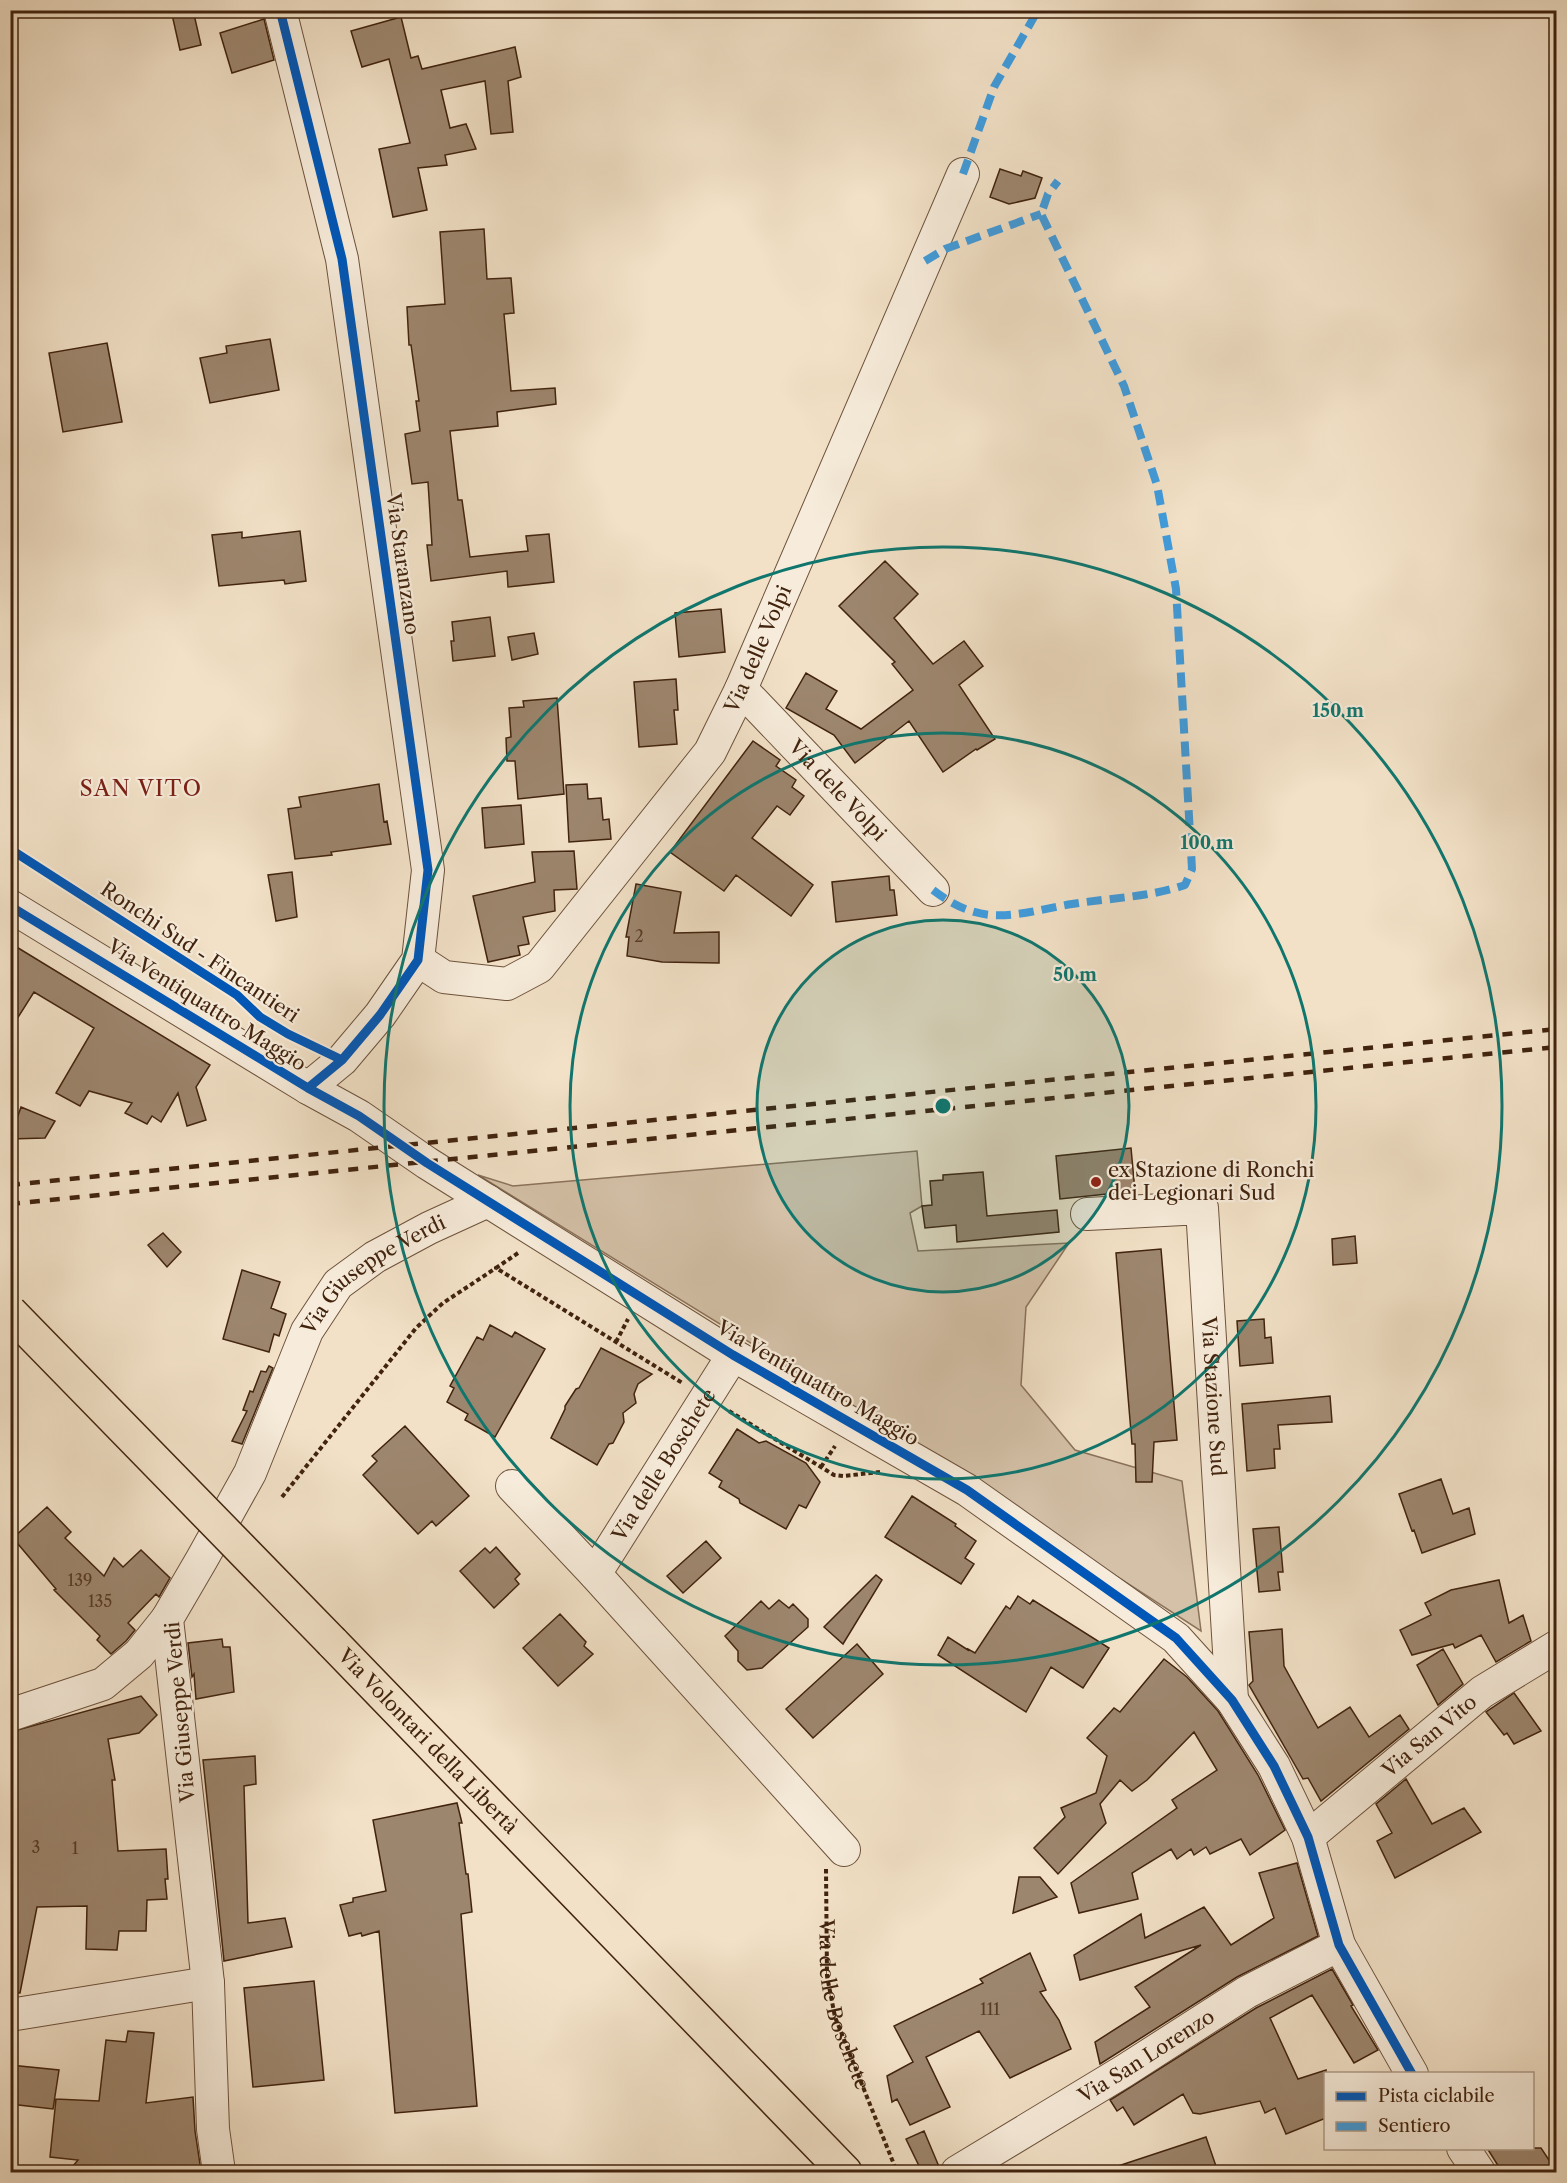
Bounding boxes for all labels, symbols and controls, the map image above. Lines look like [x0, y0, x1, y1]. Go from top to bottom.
street label: Via Staranzano [381, 491, 425, 636]
street label: Via delle Volpi [719, 582, 796, 718]
text: 150 m [1312, 700, 1364, 722]
street label: Via dele Volpi [783, 734, 891, 846]
district label: SAN VITO [79, 775, 203, 802]
text: 100 m [1180, 832, 1234, 854]
street label: Ronchi Sud - Fincantieri [96, 877, 304, 1027]
house number: 2 [634, 926, 644, 946]
street label: Via Ventiquattro Maggio [102, 933, 311, 1076]
text: 50 m [1053, 964, 1097, 986]
centre of rings [933, 1096, 953, 1116]
place label: ex Stazione di Ronchi dei Legionari Sud [1108, 1158, 1314, 1205]
marker: ex Stazione di Ronchi dei Legionari Sud [1089, 1175, 1103, 1189]
street label: Via Giuseppe Verdi [296, 1210, 449, 1340]
street label: Via Ventiquattro Maggio [712, 1315, 923, 1451]
street label: Via Stazione Sud [1197, 1315, 1230, 1477]
street label: Via delle Boschete [606, 1384, 721, 1546]
house number: 139 [68, 1570, 92, 1590]
house number: 135 [88, 1591, 112, 1611]
street label: Via Giuseppe Verdi [160, 1621, 200, 1804]
street label: Via Volontari della Libertà [332, 1643, 523, 1839]
street label: Via San Vito [1377, 1690, 1481, 1783]
house number: 3 [32, 1837, 40, 1857]
house number: 1 [72, 1838, 79, 1858]
street label: Via delle Boschete [814, 1918, 875, 2093]
house number: 111 [980, 1999, 1000, 2019]
street label: Via San Lorenzo [1073, 2004, 1219, 2108]
legend [1324, 2072, 1534, 2150]
text: Pista ciclabile [1378, 2085, 1495, 2107]
text: Sentiero [1378, 2115, 1450, 2137]

